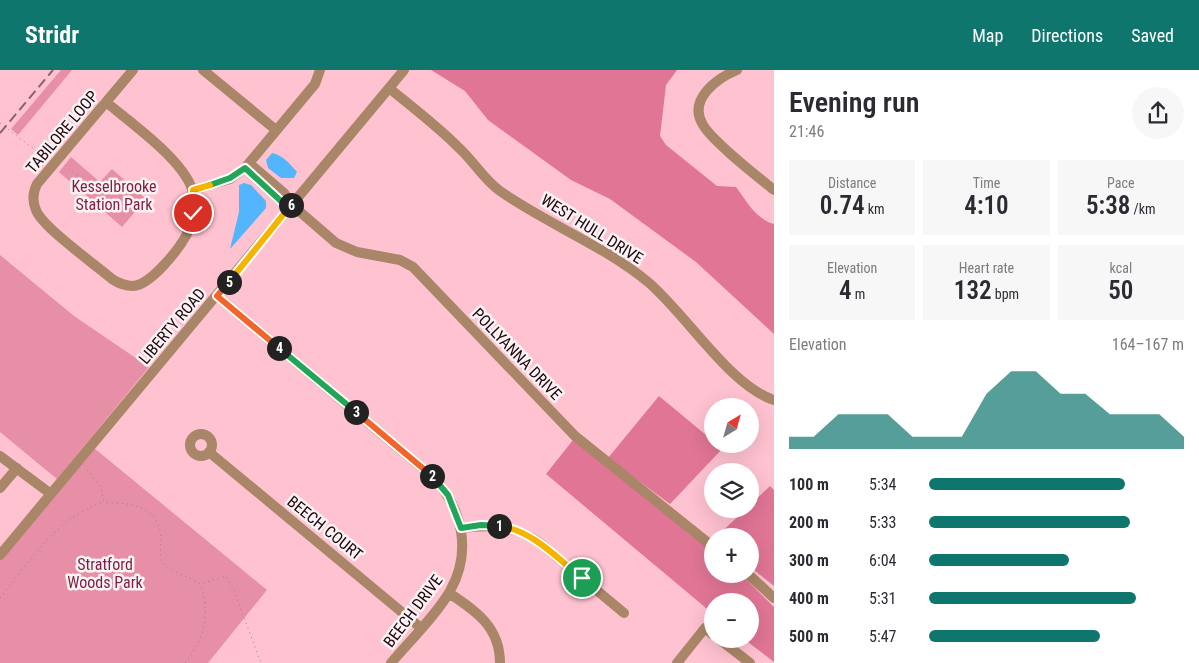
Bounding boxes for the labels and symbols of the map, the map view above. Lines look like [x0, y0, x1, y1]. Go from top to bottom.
street label: TABILORE LOOP [22, 87, 102, 177]
park label: Kesselbrooke Station Park [71, 177, 157, 214]
street label: WEST HULL DRIVE [538, 190, 646, 268]
pin [172, 192, 214, 234]
pin: 6 [278, 192, 304, 218]
pin: 5 [216, 270, 242, 294]
street label: LIBERTY ROAD [135, 284, 209, 368]
street label: POLLYANNA DRIVE [468, 304, 566, 404]
pin: 4 [266, 336, 292, 360]
north arrow [704, 398, 759, 452]
pin: 3 [344, 400, 368, 424]
pin: 2 [420, 464, 444, 488]
street label: BEECH COURT [284, 492, 366, 564]
pin: 1 [486, 514, 512, 538]
park label: Stratford Woods Park [67, 555, 144, 592]
pin [561, 557, 603, 599]
street label: BEECH DRIVE [380, 571, 446, 651]

